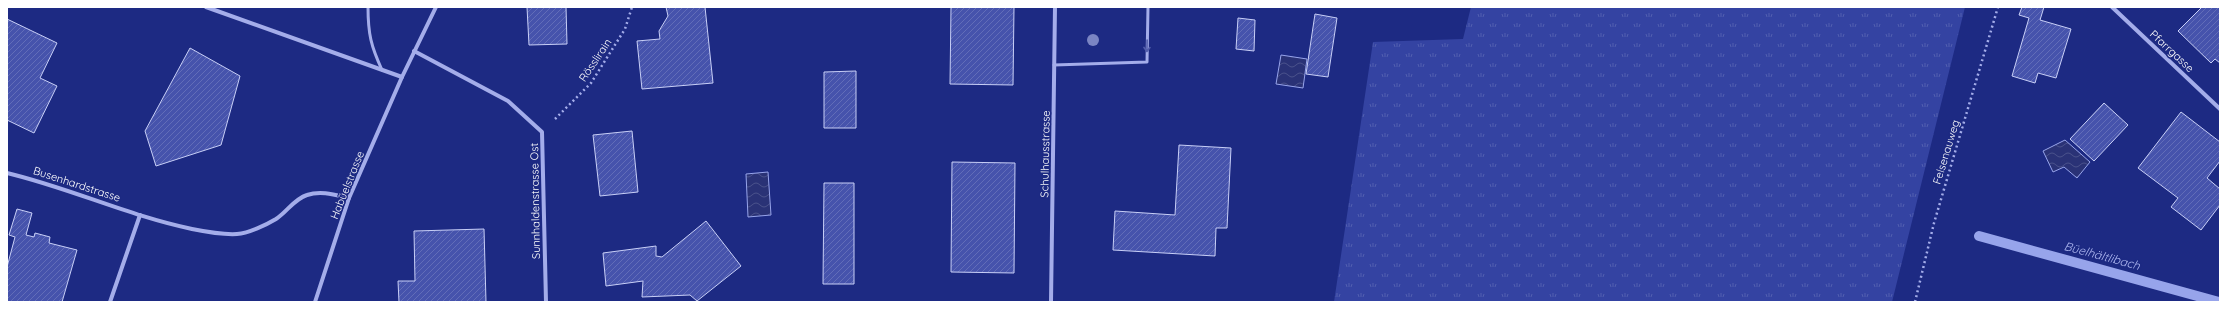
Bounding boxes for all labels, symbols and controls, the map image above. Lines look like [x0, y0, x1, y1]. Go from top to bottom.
street label: Pfarrgasse [2147, 27, 2197, 75]
street label: Rösslirain [576, 36, 614, 84]
one-way arrow [1143, 39, 1151, 52]
street label: Schulhausstrasse [1037, 110, 1053, 198]
street label: Felsenauweg [1930, 118, 1962, 186]
street label: Sunnhaldenstrasse Ost [527, 143, 543, 259]
street label: Habüelstrasse [327, 149, 367, 221]
street label: Busenhardstrasse [32, 163, 122, 205]
water label: Büelhältlibach [2063, 238, 2142, 273]

